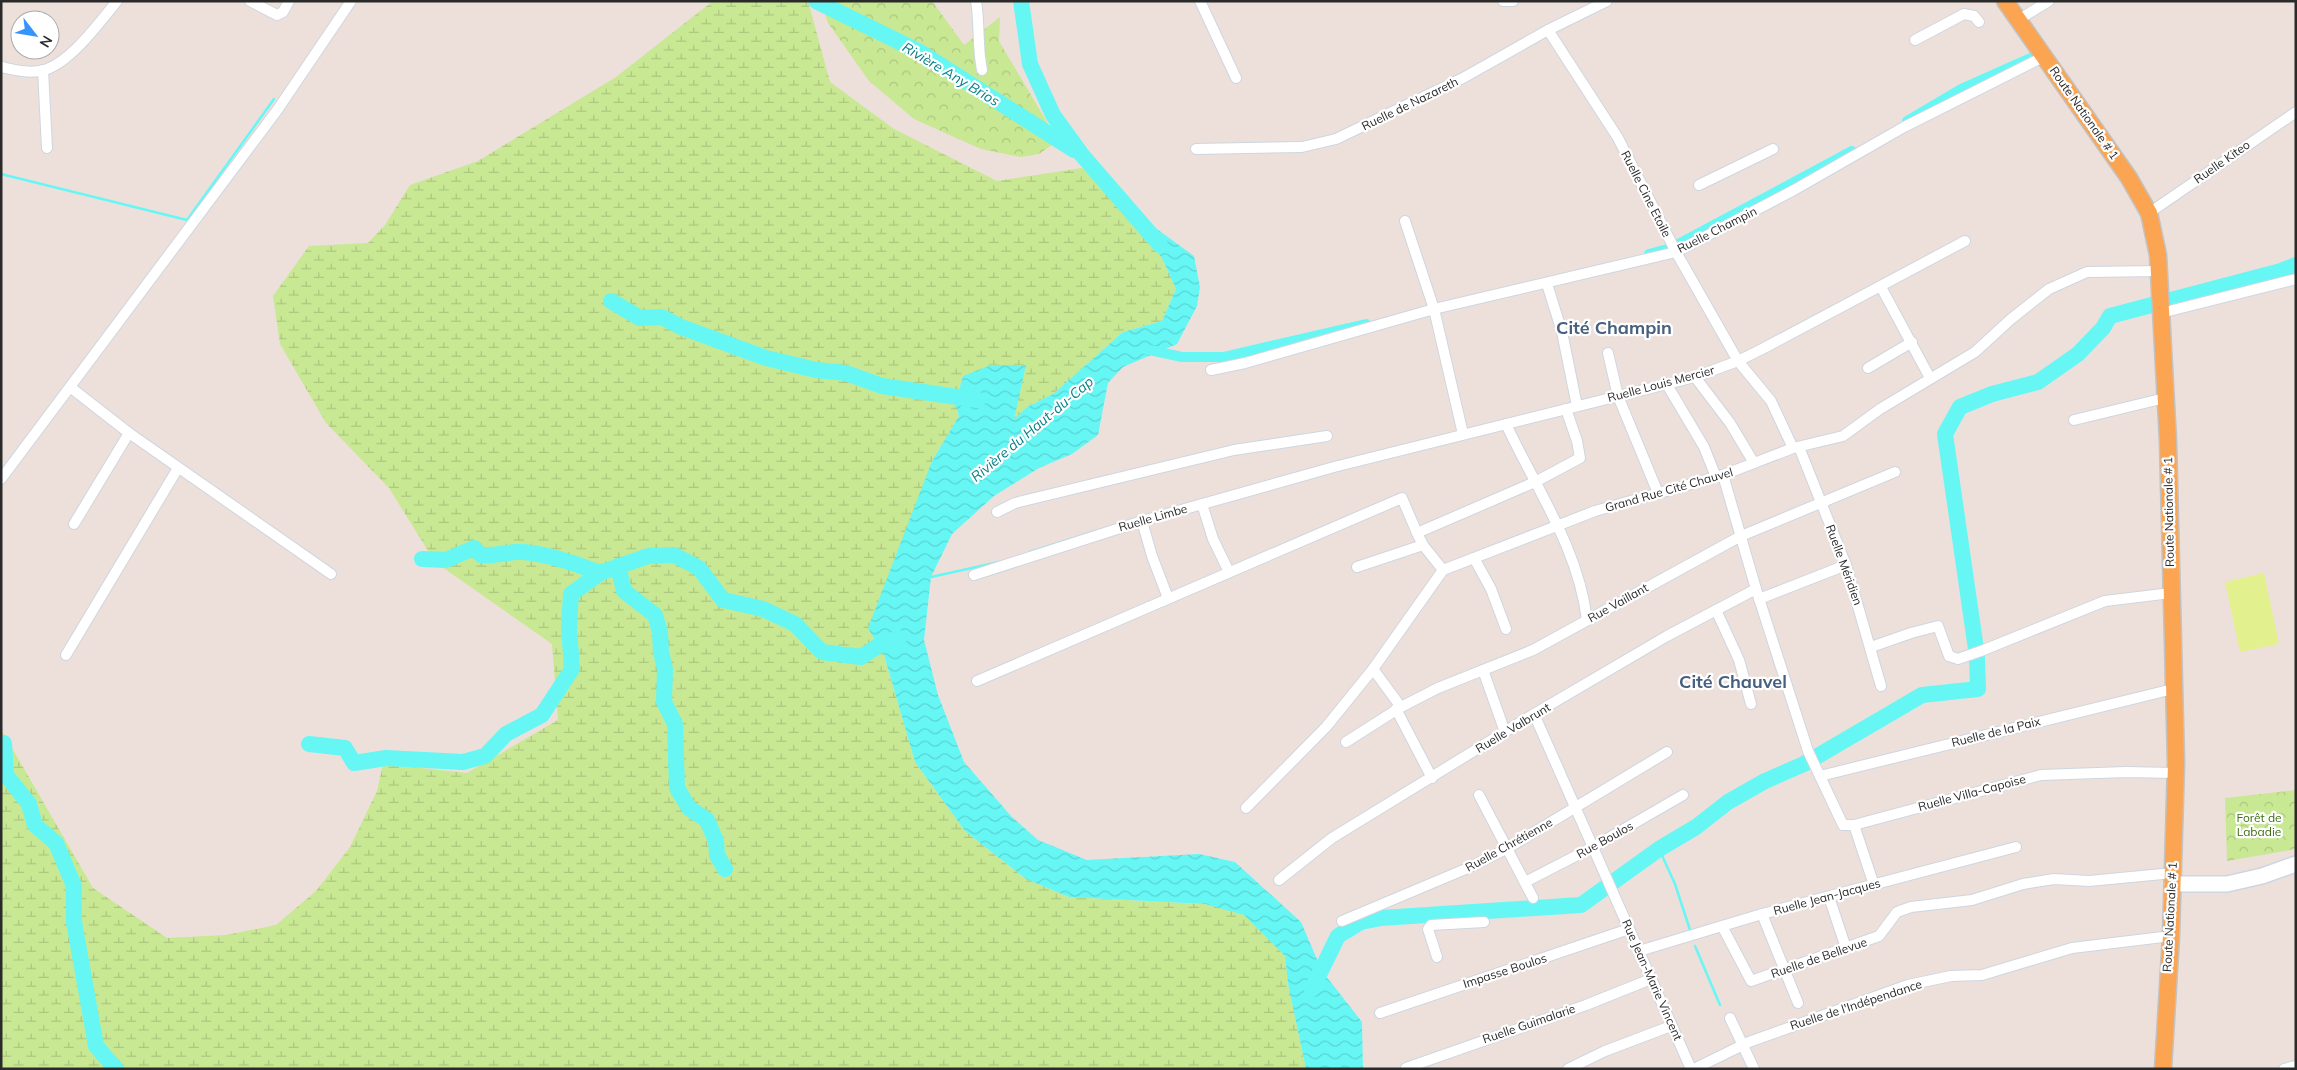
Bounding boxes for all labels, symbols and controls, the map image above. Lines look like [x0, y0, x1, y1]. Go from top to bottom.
north arrow [10, 10, 60, 60]
text: N [36, 33, 57, 51]
water label: Rivière Any Brios [899, 38, 1003, 110]
street label: Route Nationale # 1 [2047, 63, 2122, 162]
street label: Ruelle de Nazareth [1359, 74, 1461, 133]
street label: Ruelle Kiteo [2191, 137, 2253, 186]
street label: Ruelle Cine Etoile [1618, 148, 1675, 240]
street label: Ruelle Champin [1675, 203, 1759, 256]
district label: Cité Champin [1556, 316, 1672, 339]
street label: Ruelle Louis Mercier [1606, 362, 1717, 405]
water label: Rivière du Haut-du-Cap [967, 372, 1097, 486]
street label: Route Nationale # 1 [2160, 457, 2177, 567]
street label: Grand Rue Cité Chauvel [1603, 464, 1735, 515]
street label: Ruelle Limbe [1117, 501, 1189, 534]
street label: Ruelle Méridien [1823, 522, 1866, 607]
street label: Rue Vaillant [1585, 580, 1651, 625]
district label: Cité Chauvel [1679, 670, 1787, 693]
street label: Ruelle Valbrunt [1473, 699, 1553, 756]
street label: Ruelle de la Paix [1950, 713, 2042, 750]
street label: Ruelle Villa-Capoise [1916, 771, 2027, 814]
park label: Forêt de Labadie [2236, 810, 2282, 839]
street label: Ruelle Chrétienne [1463, 814, 1555, 875]
street label: Rue Boulos [1574, 818, 1636, 861]
street label: Route Nationale # 1 [2159, 862, 2180, 972]
street label: Ruelle Jean-Jacques [1772, 875, 1882, 918]
street label: Rue Jean-Marie Vincent [1619, 917, 1686, 1043]
street label: Ruelle de Bellevue [1769, 934, 1869, 981]
street label: Impasse Boulos [1461, 950, 1549, 991]
street label: Ruelle de l'Indépendance [1788, 976, 1924, 1033]
street label: Ruelle Guimalarie [1480, 1001, 1577, 1046]

